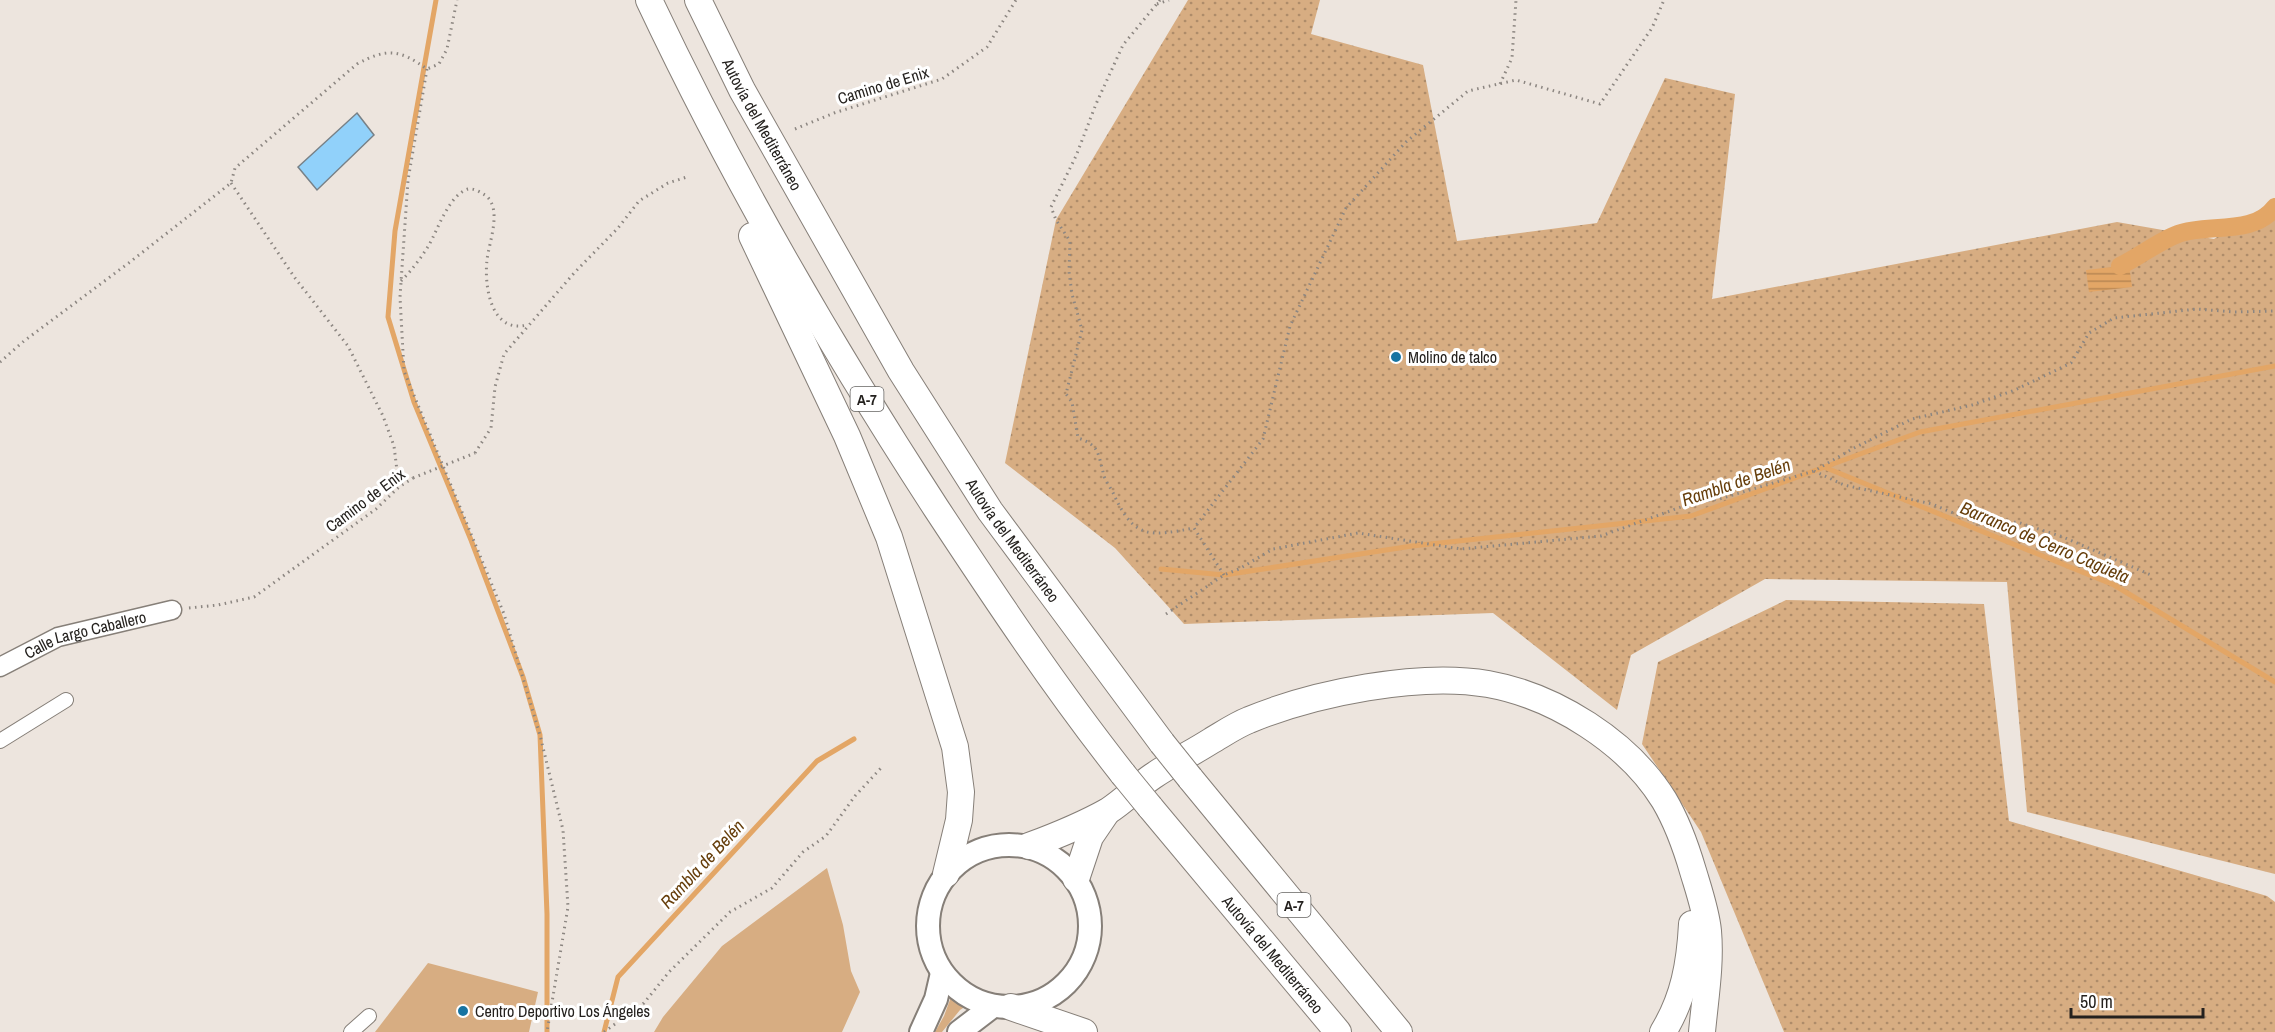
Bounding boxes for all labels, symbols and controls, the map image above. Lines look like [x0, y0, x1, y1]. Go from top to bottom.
street label: Autovía del Mediterráneo [717, 54, 807, 194]
street label: Camino de Enix [835, 61, 932, 109]
place label: Molino de talco [1408, 346, 1497, 368]
marker: Molino de talco [1389, 350, 1403, 364]
road number: A-7 [850, 387, 884, 411]
water label: Rambla de Belén [1678, 452, 1794, 512]
street label: Camino de Enix [321, 463, 410, 537]
street label: Autovía del Mediterráneo [961, 473, 1065, 607]
water label: Barranco de Cerro Cagüeta [1957, 495, 2133, 589]
street label: Calle Largo Caballero [20, 606, 148, 664]
water label: Rambla de Belén [654, 814, 750, 914]
street label: Autovía del Mediterráneo [1217, 890, 1329, 1018]
road number: A-7 [1278, 893, 1310, 917]
scale bar [2071, 981, 2203, 1019]
text: 50 m [2080, 989, 2113, 1014]
place label: Centro Deportivo Los Ángeles [475, 1000, 650, 1022]
marker: Centro Deportivo Los Ángeles [456, 1004, 470, 1018]

